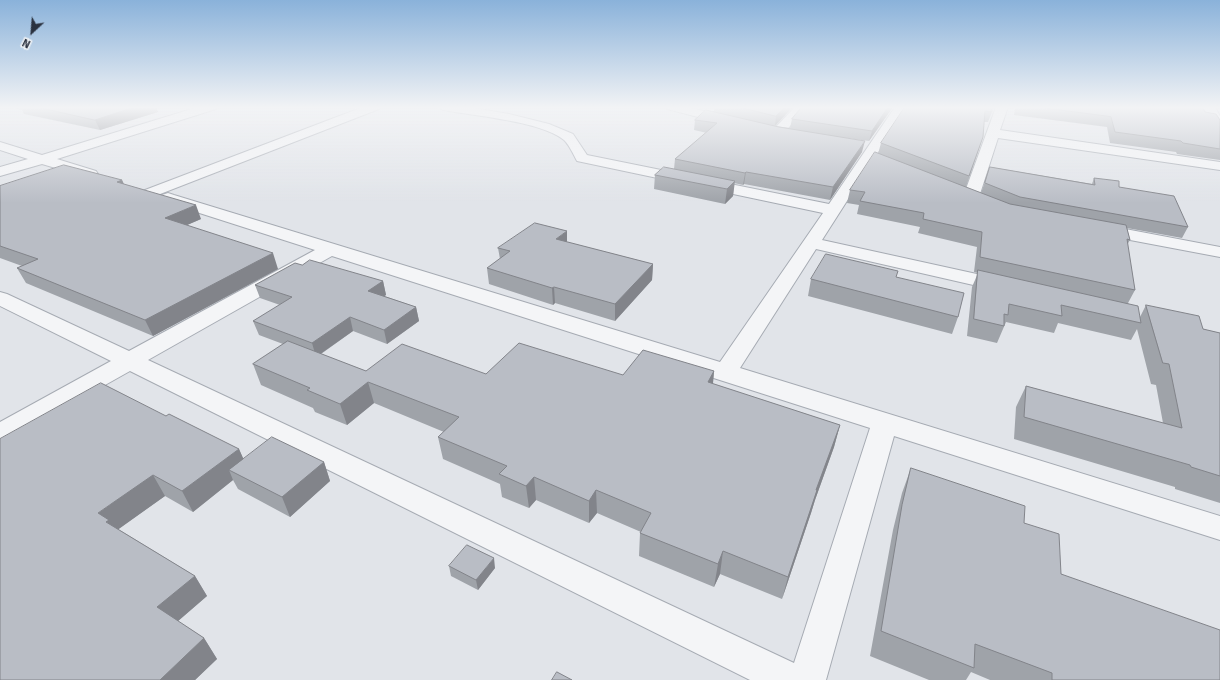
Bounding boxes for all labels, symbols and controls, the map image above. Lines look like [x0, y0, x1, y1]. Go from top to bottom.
north arrow [12, 12, 52, 52]
text: N [20, 36, 33, 51]

